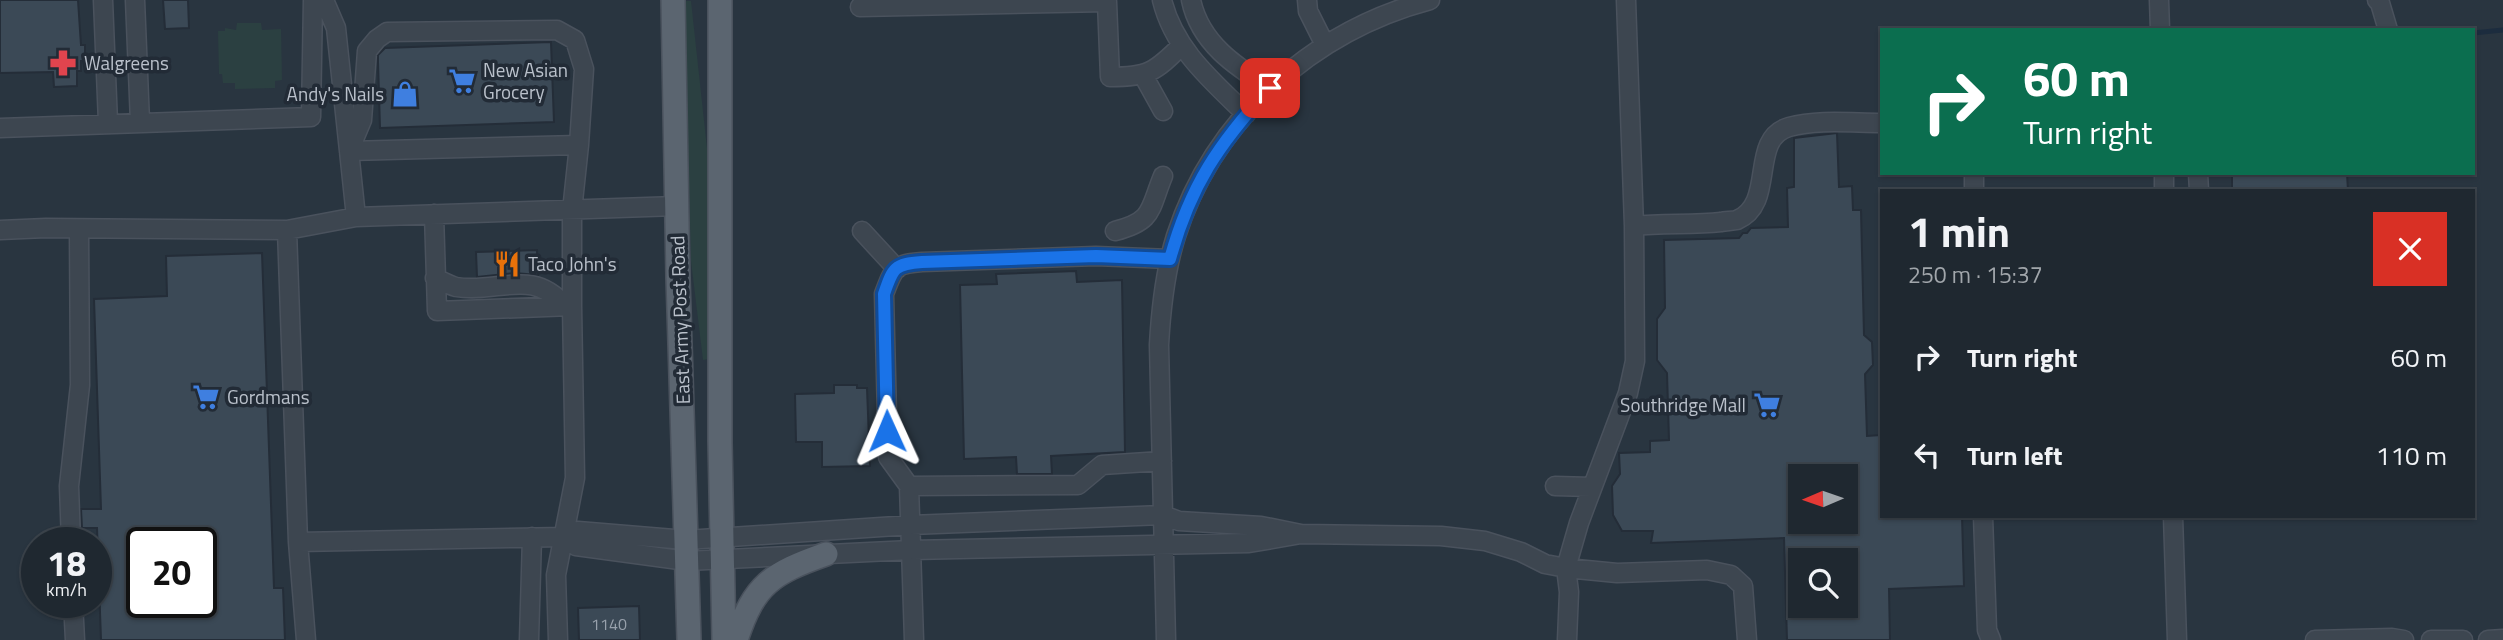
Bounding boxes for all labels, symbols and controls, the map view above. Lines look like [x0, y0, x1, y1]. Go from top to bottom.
text: 60 m [2023, 40, 2130, 115]
pharmacy icon: Walgreens [48, 48, 78, 78]
place label: Walgreens [84, 48, 169, 77]
place label: New Asian Grocery [483, 55, 568, 106]
icon: right [1908, 56, 1999, 147]
pin [1240, 58, 1300, 118]
supermarket icon: New Asian Grocery [447, 66, 477, 96]
icon: arrive [1251, 69, 1289, 107]
place label: Andy's Nails [287, 79, 384, 108]
shop icon: Andy's Nails [390, 79, 420, 109]
text: Turn right [2023, 108, 2152, 156]
text: 1 min [1908, 199, 2010, 263]
button: close [2373, 212, 2447, 286]
street label: East Army Post Road [662, 235, 697, 405]
restaurant icon: Taco John's [492, 249, 522, 279]
place label: Taco John's [528, 249, 617, 278]
text: 250 m · 15:37 [1908, 257, 2043, 292]
icon: right [1908, 338, 1946, 376]
text: Turn right [1967, 338, 2078, 377]
text: 60 m [2390, 338, 2447, 377]
supermarket icon: Gordmans [191, 382, 221, 412]
place label: Gordmans [227, 382, 310, 411]
place label: Southridge Mall [1620, 390, 1746, 419]
supermarket icon: Southridge Mall [1752, 390, 1782, 420]
position arrow [850, 394, 924, 468]
icon: left [1908, 436, 1946, 474]
text: Turn left [1967, 436, 2062, 475]
text: 110 m [2376, 436, 2447, 475]
north arrow [1788, 464, 1858, 534]
map controls [1788, 464, 1858, 618]
speed limit sign: 20 [126, 527, 217, 618]
text: 18 [47, 536, 86, 590]
button: search [1788, 548, 1858, 618]
text: km/h [46, 576, 87, 603]
house number: 1140 [591, 612, 627, 636]

